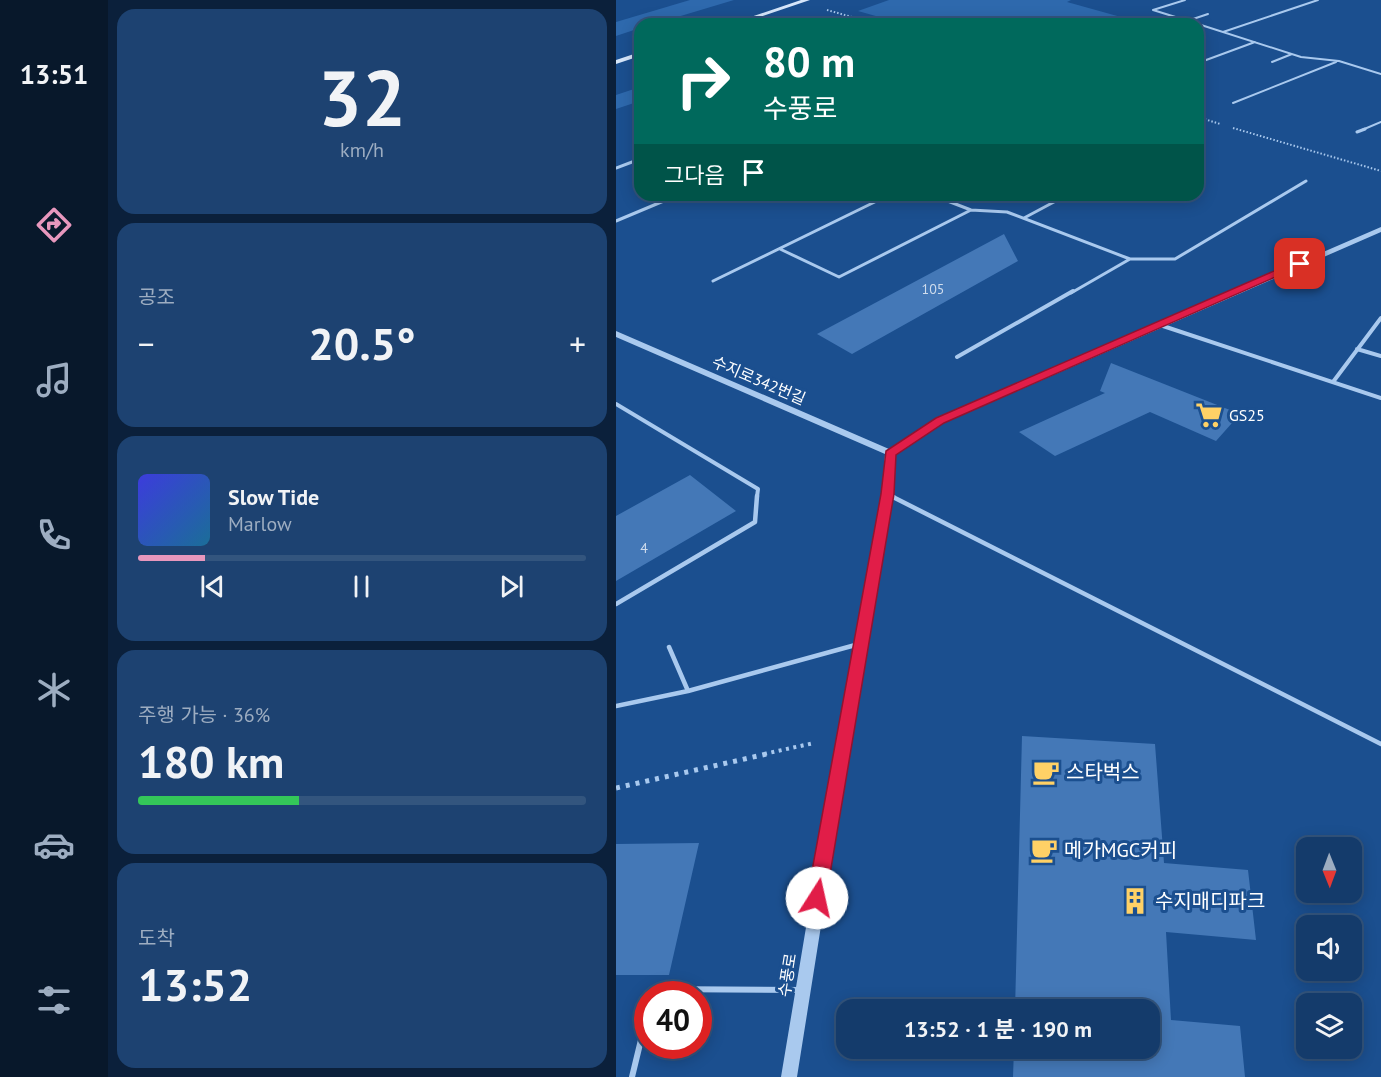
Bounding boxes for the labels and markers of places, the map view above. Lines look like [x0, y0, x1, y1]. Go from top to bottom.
pin [1274, 238, 1325, 289]
supermarket icon: GS25 [1194, 400, 1224, 430]
place label: GS25 [1229, 405, 1265, 425]
cafe icon: 스타벅스 [1031, 757, 1061, 787]
place label: 스타벅스 [1066, 759, 1140, 785]
cafe icon: 메가MGC커피 [1029, 835, 1059, 865]
place label: 메가MGC커피 [1064, 837, 1177, 863]
building icon: 수지매디파크 [1120, 886, 1150, 916]
place label: 수지매디파크 [1155, 888, 1265, 914]

